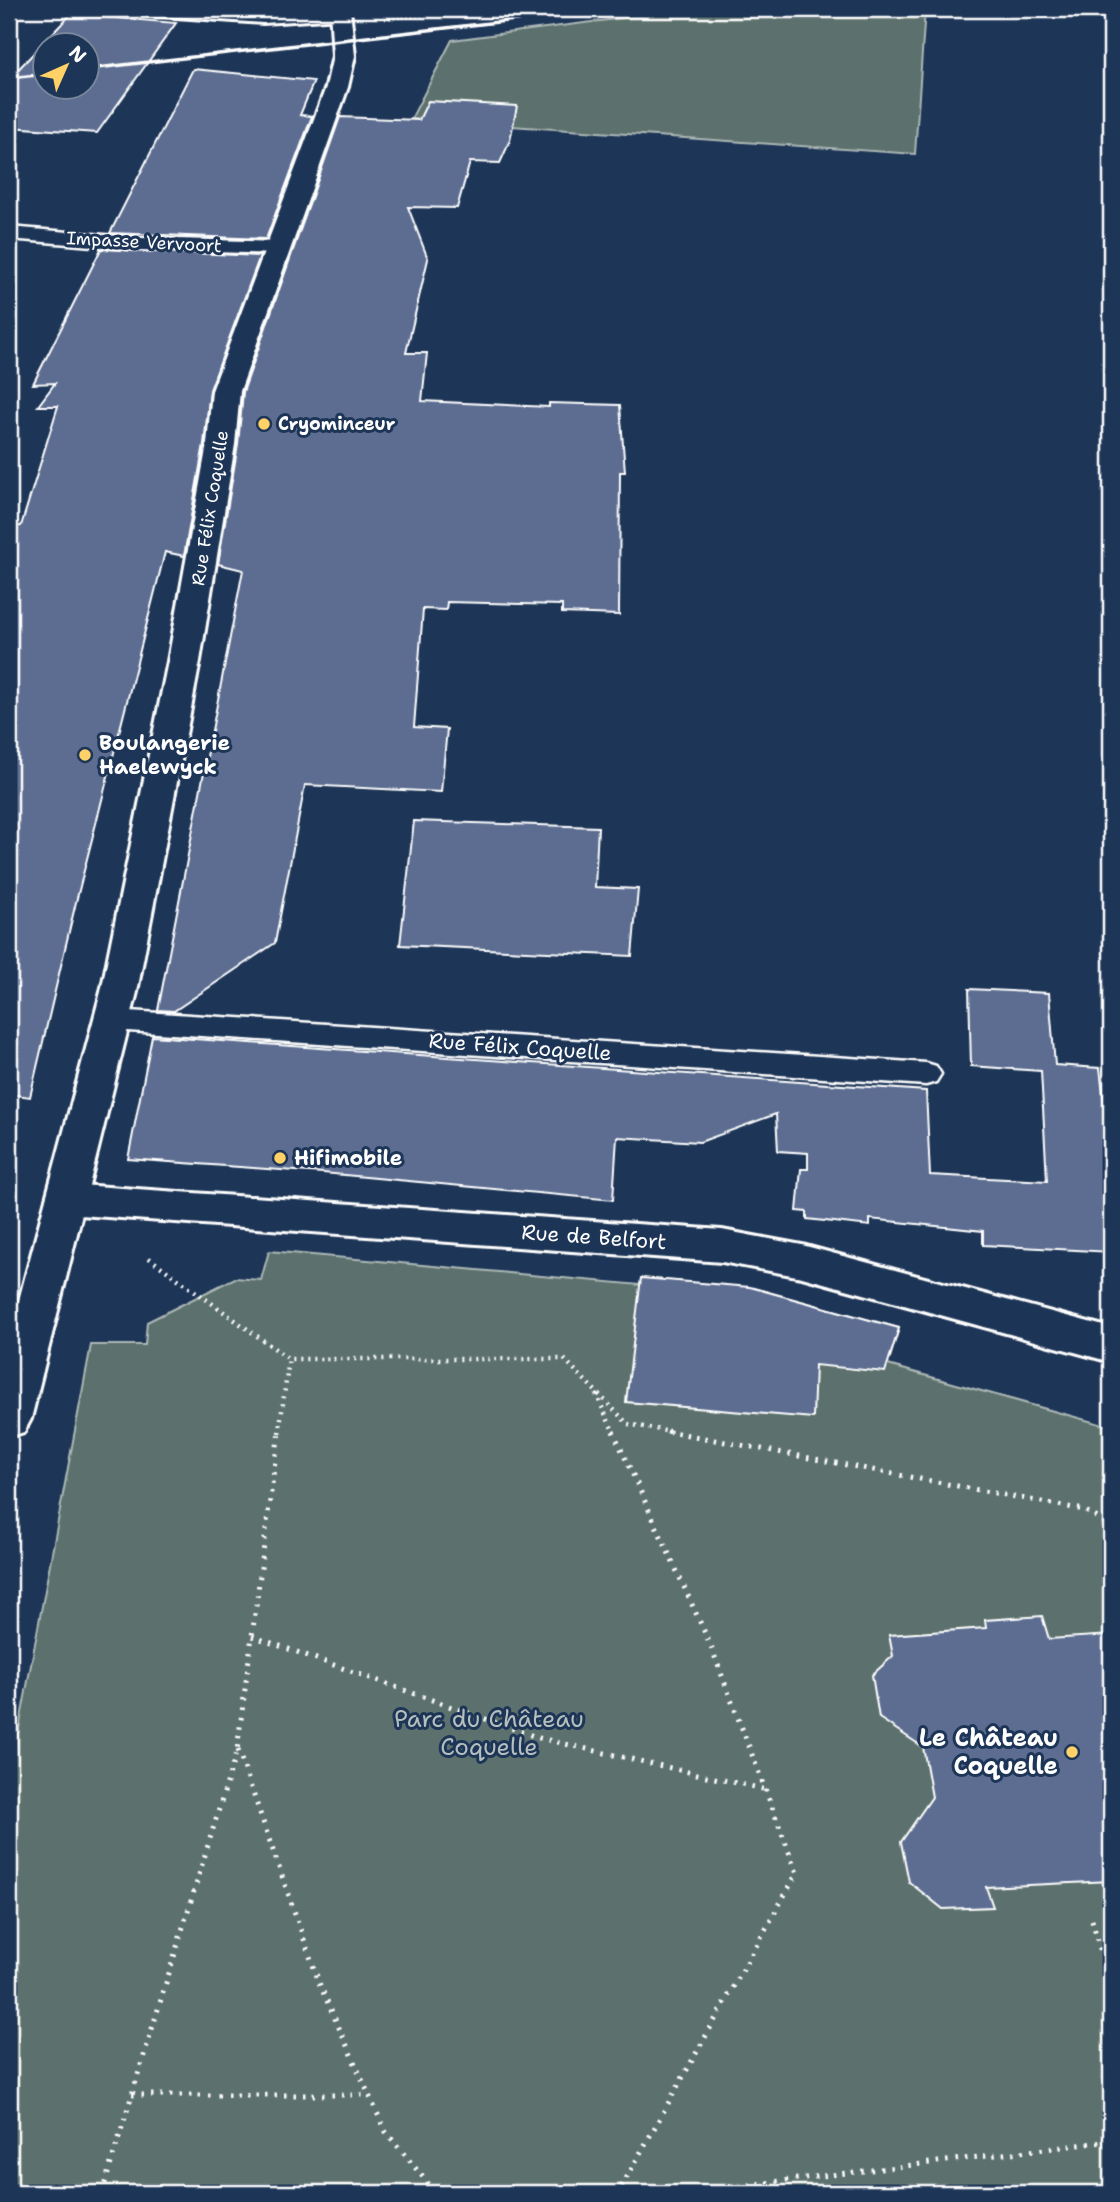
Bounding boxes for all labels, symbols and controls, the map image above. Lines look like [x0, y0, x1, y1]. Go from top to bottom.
north arrow [32, 32, 102, 102]
text: N [64, 40, 92, 68]
street label: Impasse Vervoort [66, 226, 222, 258]
place label: Cryominceur [278, 412, 396, 436]
marker: Cryominceur [256, 416, 272, 432]
street label: Rue Félix Coquelle [186, 429, 234, 587]
place label: Boulangerie Haelewyck [99, 729, 230, 781]
marker: Boulangerie Haelewyck [77, 747, 93, 763]
street label: Rue Félix Coquelle [428, 1027, 612, 1067]
place label: Hifimobile [294, 1144, 402, 1172]
marker: Hifimobile [272, 1150, 288, 1166]
street label: Rue de Belfort [521, 1218, 667, 1256]
park label: Parc du Château Coquelle [394, 1703, 584, 1763]
place label: Le Château Coquelle [919, 1722, 1058, 1782]
marker: Le Château Coquelle [1064, 1744, 1080, 1760]

